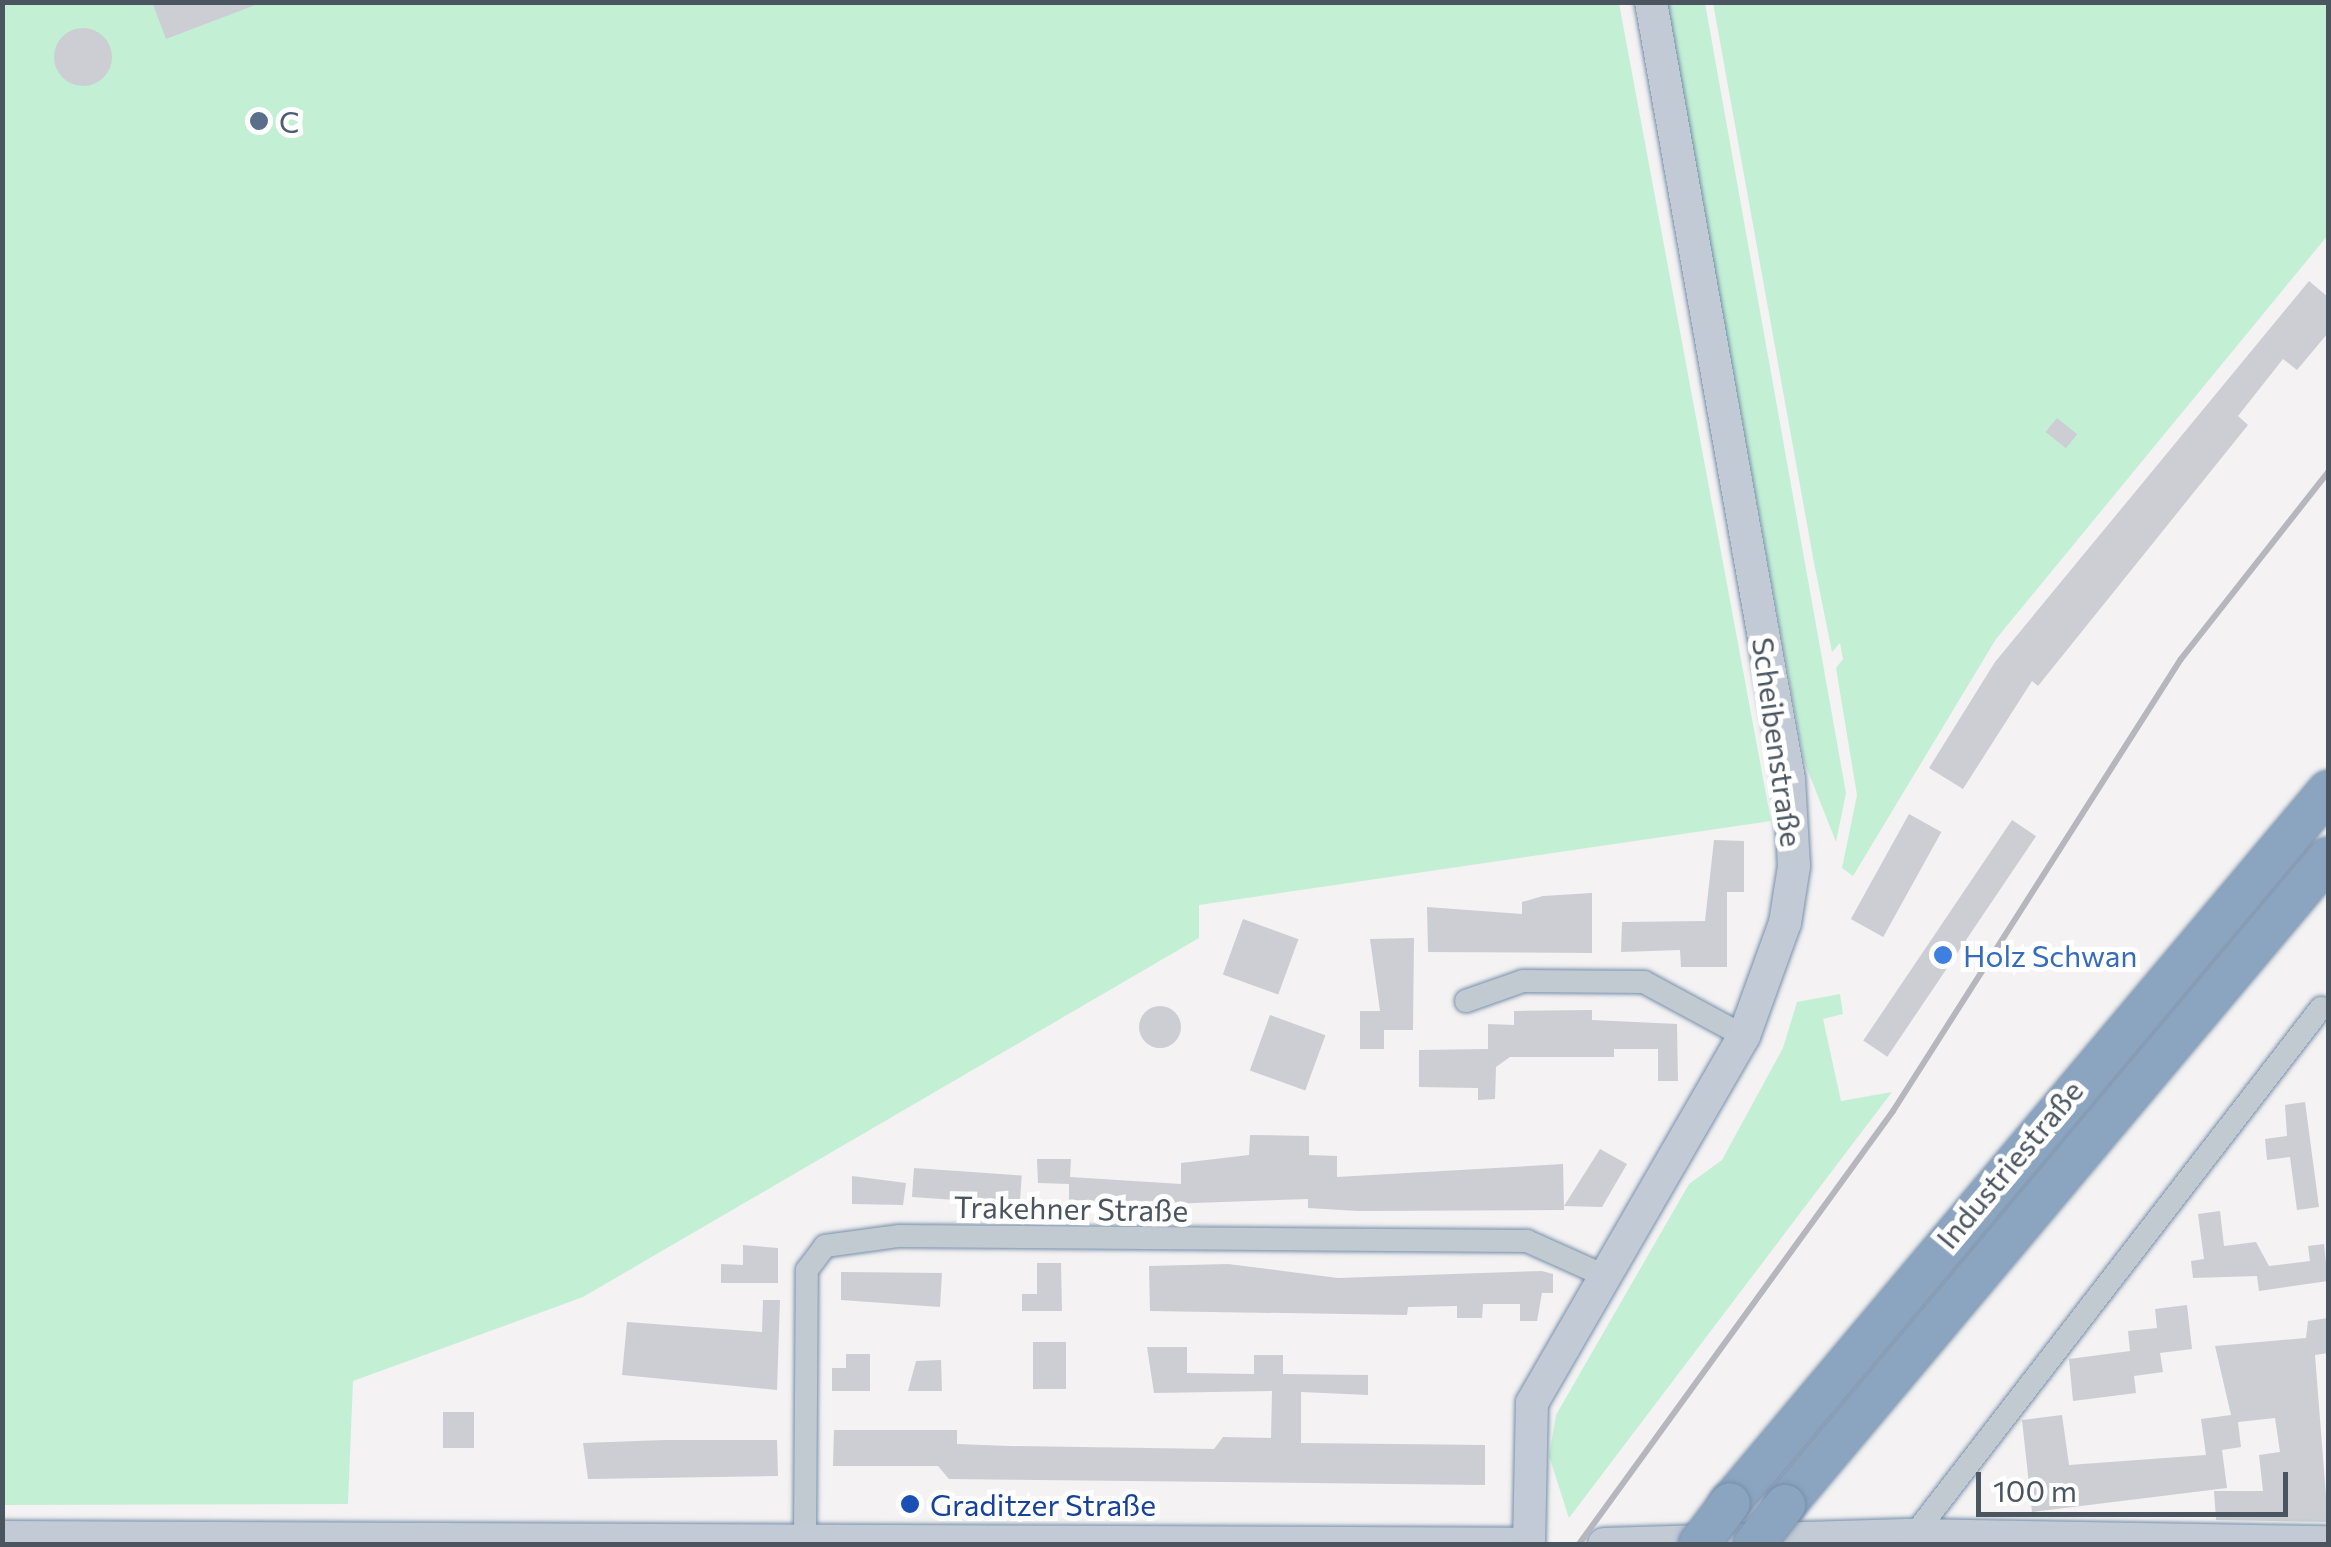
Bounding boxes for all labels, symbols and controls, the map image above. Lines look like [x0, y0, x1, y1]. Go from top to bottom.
place label: C [279, 103, 300, 139]
marker: C [248, 110, 270, 132]
street label: Scheibenstraße [1745, 635, 1811, 849]
place label: Holz Schwan [1963, 937, 2138, 973]
marker: Holz Schwan [1932, 944, 1954, 966]
street label: Industriestraße [1928, 1073, 2090, 1255]
street label: Trakehner Straße [953, 1188, 1189, 1228]
scale bar [1981, 1452, 2294, 1514]
text: 100 m [1993, 1471, 2077, 1508]
place label: Graditzer Straße [930, 1486, 1156, 1522]
marker: Graditzer Straße [899, 1493, 921, 1515]

